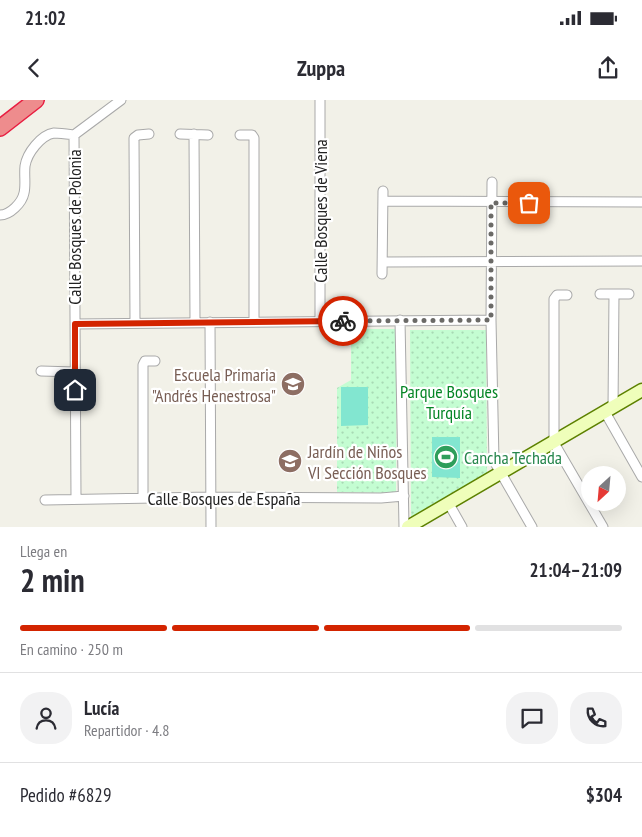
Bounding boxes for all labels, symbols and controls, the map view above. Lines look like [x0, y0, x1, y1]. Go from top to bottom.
text: 21:02 [25, 6, 66, 30]
icon: back [20, 54, 48, 82]
text: Zuppa [297, 54, 345, 82]
icon: share [594, 54, 622, 82]
street label: Calle Bosques de Viena [309, 139, 332, 283]
street label: Calle Bosques de Polonia [63, 149, 86, 305]
pin [508, 182, 550, 224]
icon: bag [515, 189, 543, 217]
courier [318, 296, 368, 346]
icon: bike [329, 307, 357, 335]
place label: Escuela Primaria "Andrés Henestrosa" [152, 363, 276, 407]
pin [54, 369, 96, 411]
school or university icon: Escuela Primaria "Andrés Henestrosa" [280, 371, 306, 397]
icon: home [61, 376, 89, 404]
park label: Parque Bosques Turquía [400, 380, 498, 424]
place label: Jardín de Niños VI Sección Bosques [307, 440, 427, 484]
sports icon: Cancha Techada [433, 444, 459, 470]
place label: Cancha Techada [464, 446, 562, 469]
school or university icon: Jardín de Niños VI Sección Bosques [277, 448, 303, 474]
north arrow [581, 466, 626, 511]
map controls [581, 466, 626, 511]
street label: Calle Bosques de España [147, 487, 301, 510]
text: Llega en [20, 541, 67, 561]
text: 21:04–21:09 [529, 558, 622, 582]
text: 2 min [20, 559, 85, 601]
text: En camino · 250 m [20, 639, 123, 659]
button: person [20, 692, 72, 744]
button: chat [506, 692, 558, 744]
button: phone [570, 692, 622, 744]
text: Lucía [84, 696, 119, 720]
text: Repartidor · 4.8 [84, 720, 169, 740]
text: Pedido #6829 [20, 783, 111, 807]
text: $304 [586, 783, 622, 807]

